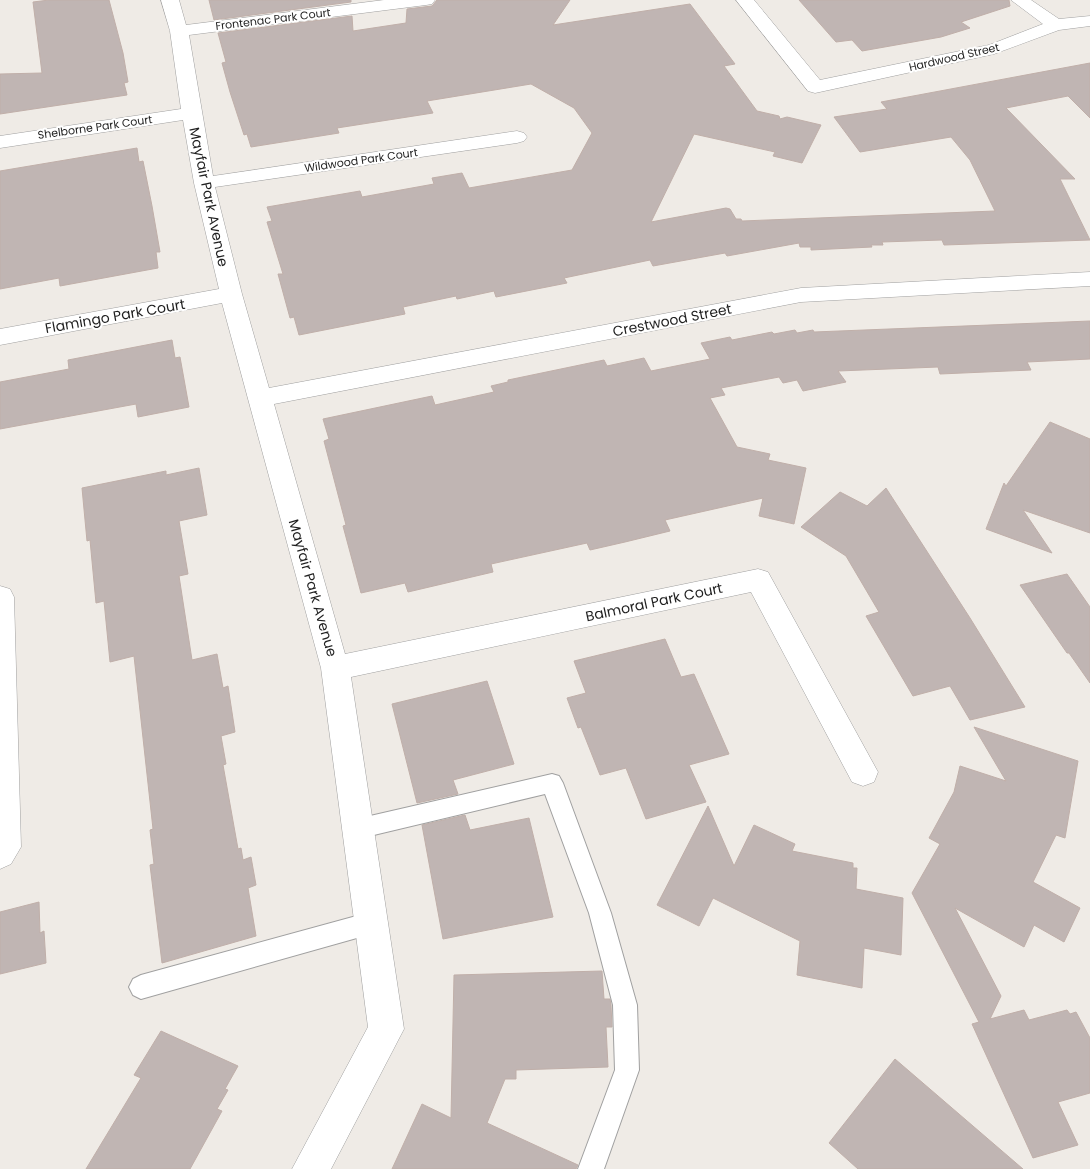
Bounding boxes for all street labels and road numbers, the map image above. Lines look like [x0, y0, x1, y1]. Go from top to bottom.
street label: Frontenac Park Court [215, 4, 331, 34]
street label: Hardwood Street [907, 39, 1001, 75]
street label: Shelborne Park Court [37, 111, 153, 143]
street label: Mayfair Park Avenue [184, 125, 234, 269]
street label: Wildwood Park Court [303, 144, 419, 176]
street label: Flamingo Park Court [43, 294, 187, 338]
street label: Crestwood Street [611, 299, 733, 341]
street label: Mayfair Park Avenue [284, 517, 342, 659]
street label: Balmoral Park Court [584, 578, 724, 626]

